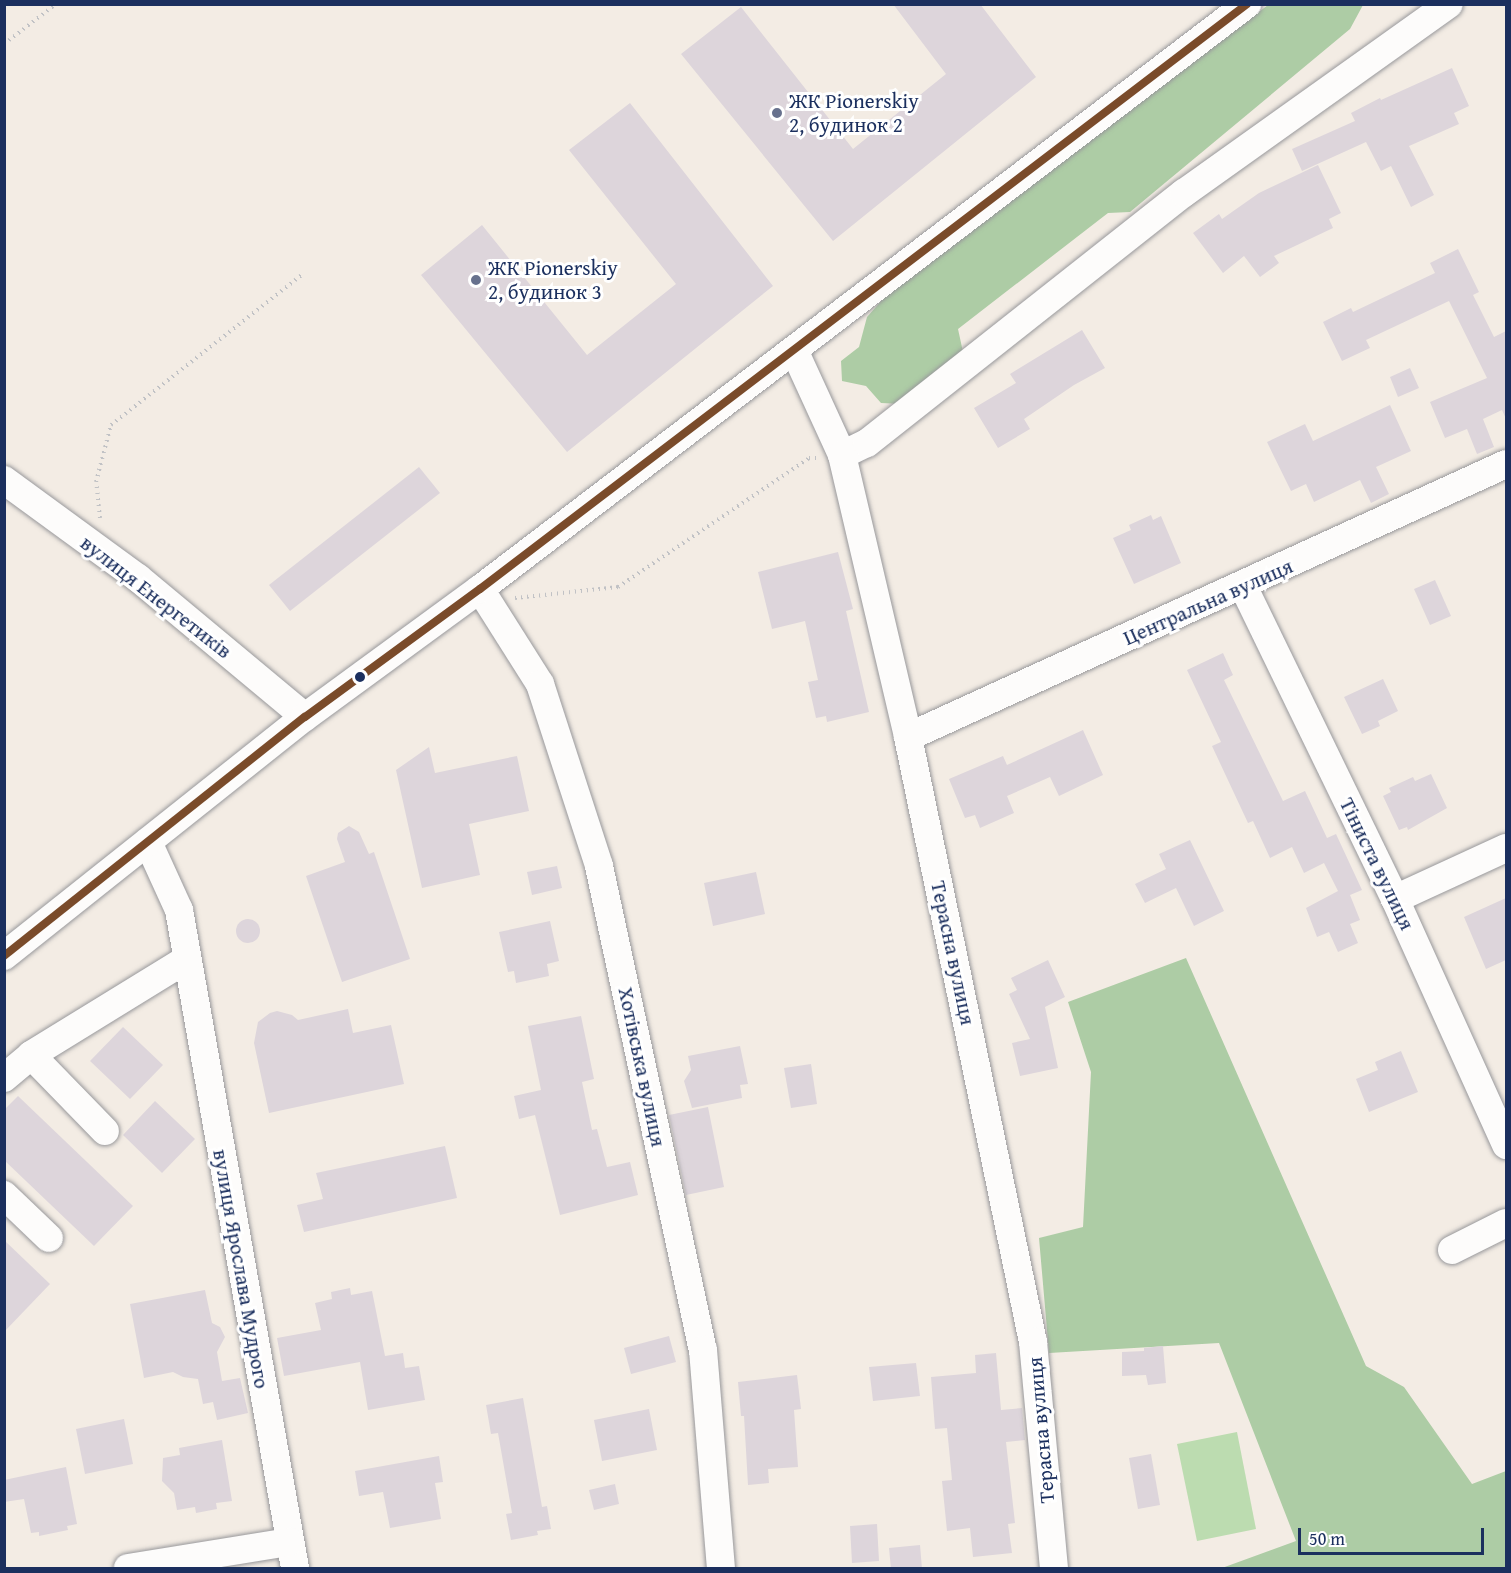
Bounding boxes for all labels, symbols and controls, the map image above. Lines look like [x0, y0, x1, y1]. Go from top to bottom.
place label: ЖК Pionerskiy 2, будинок 2 [789, 88, 919, 138]
marker: ЖК Pionerskiy 2, будинок 2 [770, 106, 784, 120]
place label: ЖК Pionerskiy 2, будинок 3 [488, 255, 618, 305]
marker: ЖК Pionerskiy 2, будинок 3 [469, 273, 483, 287]
street label: вулиця Енергетиків [75, 530, 237, 664]
street label: Центральна вулиця [1119, 553, 1297, 651]
unlabelled marker [354, 671, 366, 683]
street label: Тіниста вулиця [1334, 794, 1420, 934]
street label: Терасна вулиця [925, 879, 981, 1027]
street label: Хотівська вулиця [613, 985, 671, 1149]
street label: вулиця Ярослава Мудрого [208, 1147, 274, 1391]
street label: Терасна вулиця [1022, 1356, 1060, 1504]
scale bar [1301, 1516, 1487, 1554]
text: 50 m [1309, 1525, 1345, 1552]

